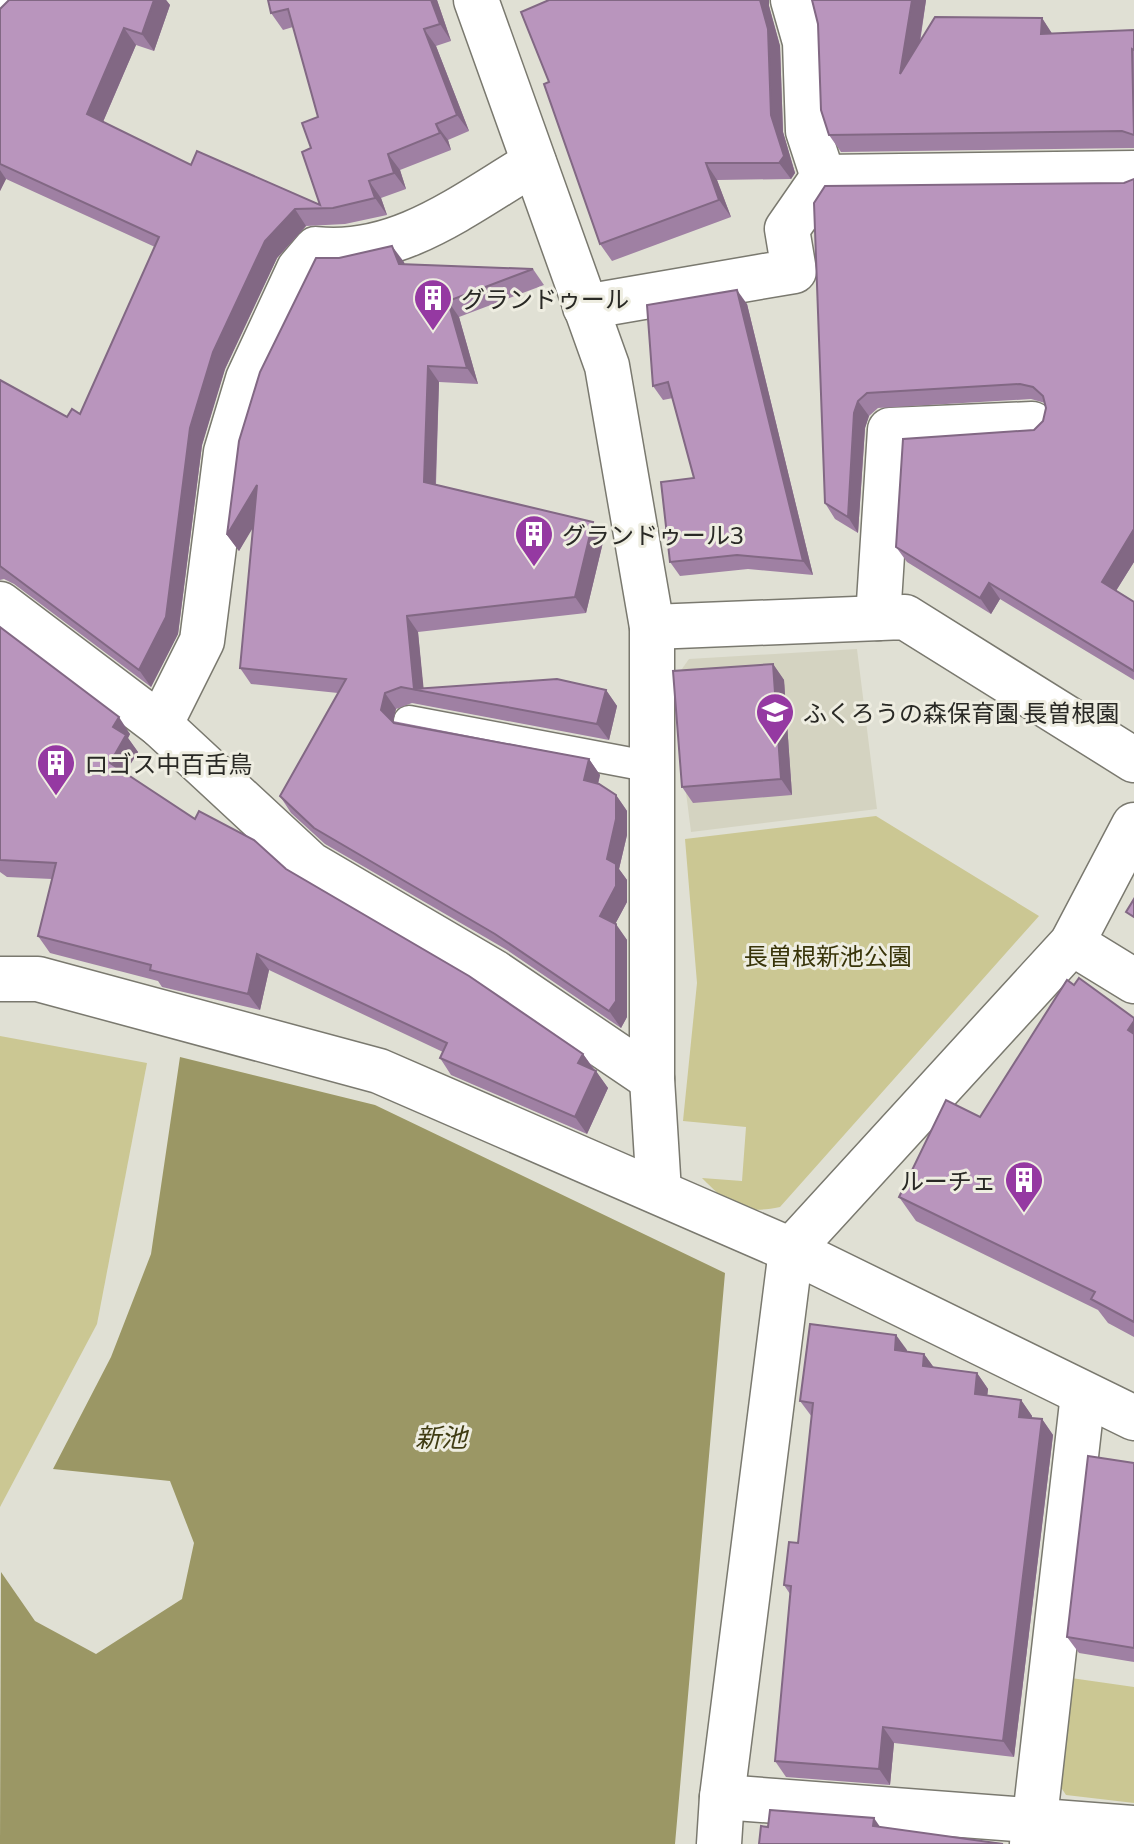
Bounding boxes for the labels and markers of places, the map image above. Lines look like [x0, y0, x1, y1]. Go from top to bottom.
building icon: グランドゥール [412, 277, 454, 332]
place label: グランドゥール [461, 284, 629, 313]
building icon: グランドゥール3 [513, 513, 555, 568]
place label: グランドゥール3 [562, 520, 744, 549]
school or university icon: ふくろうの森保育園 長曽根園 [754, 691, 796, 746]
place label: ふくろうの森保育園 長曽根園 [803, 698, 1120, 727]
building icon: ロゴス中百舌鳥 [35, 742, 77, 797]
place label: ロゴス中百舌鳥 [84, 749, 252, 778]
building icon: ルーチェ [1003, 1159, 1045, 1214]
place label: ルーチェ [900, 1166, 996, 1195]

